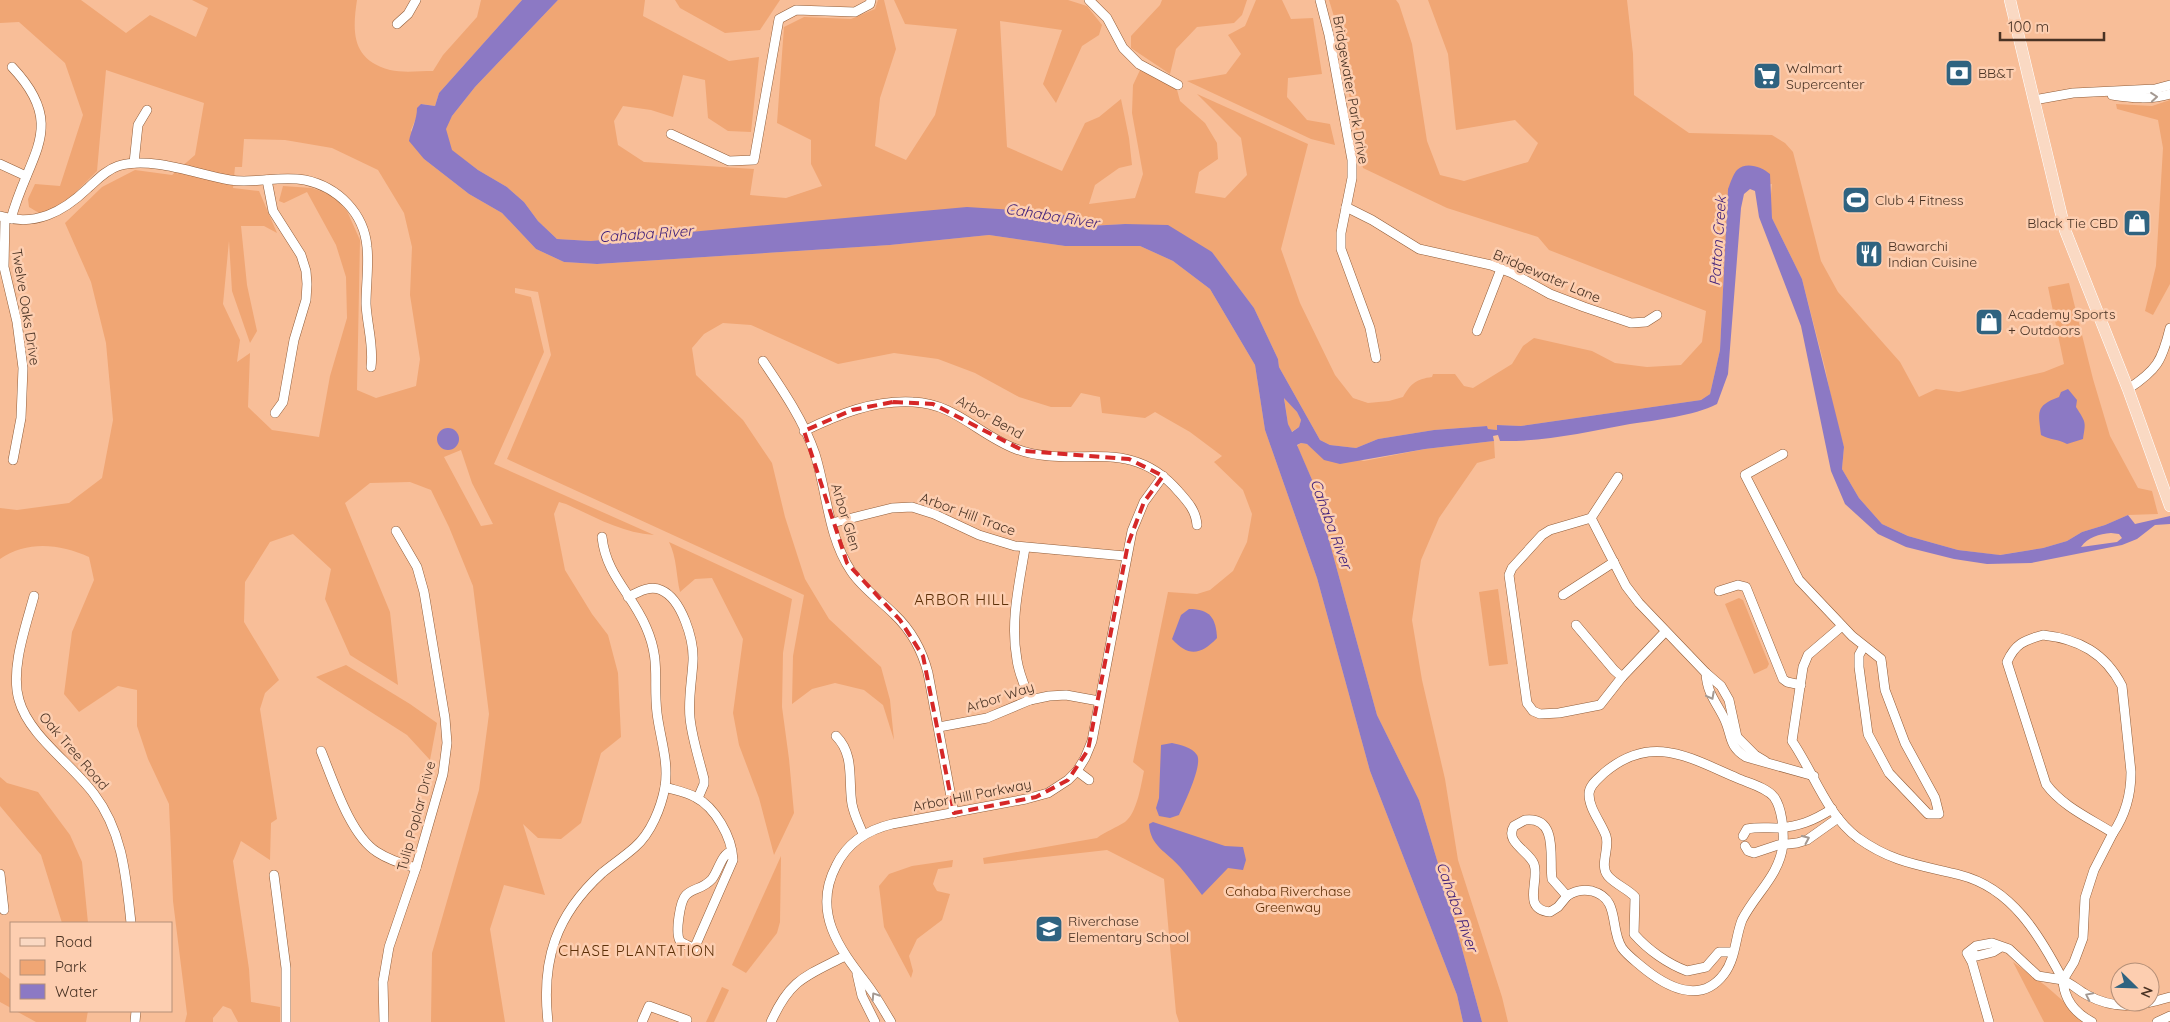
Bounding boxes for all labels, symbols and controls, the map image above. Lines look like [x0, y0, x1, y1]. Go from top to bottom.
scale bar [2000, 10, 2104, 42]
street label: Bridgewater Park Drive [1329, 14, 1373, 166]
text: 100 m [2008, 17, 2049, 36]
bank icon: BB&T [1944, 58, 1974, 88]
place label: Walmart Supercenter [1786, 59, 1865, 93]
supermarket icon: Walmart Supercenter [1752, 61, 1782, 91]
place label: BB&T [1978, 64, 2014, 82]
one-way arrow [2150, 92, 2158, 103]
sports icon: Club 4 Fitness [1841, 185, 1871, 215]
place label: Club 4 Fitness [1875, 191, 1964, 209]
water label: Patton Creek [1705, 193, 1730, 287]
water label: Cahaba River [1004, 199, 1102, 233]
shop icon: Black Tie CBD [2122, 208, 2152, 238]
place label: Black Tie CBD [2027, 214, 2118, 232]
water label: Cahaba River [598, 221, 696, 246]
place label: Bawarchi Indian Cuisine [1888, 237, 1977, 271]
restaurant icon: Bawarchi Indian Cuisine [1854, 239, 1884, 269]
street label: Bridgewater Lane [1490, 245, 1604, 307]
street label: Twelve Oaks Drive [8, 247, 44, 367]
place label: Academy Sports + Outdoors [2008, 305, 2115, 339]
shop icon: Academy Sports + Outdoors [1974, 307, 2004, 337]
street label: Arbor Bend [953, 391, 1027, 443]
water label: Cahaba River [1306, 476, 1357, 573]
street label: Arbor Glen [827, 481, 865, 553]
street label: Arbor Hill Trace [918, 488, 1018, 540]
district label: ARBOR HILL [914, 590, 1010, 609]
street label: Arbor Way [964, 678, 1036, 716]
one-way arrow [1705, 691, 1715, 700]
street label: Oak Tree Road [35, 708, 113, 794]
street label: Tulip Poplar Drive [393, 759, 439, 873]
street label: Arbor Hill Parkway [911, 775, 1033, 815]
one-way arrow [1801, 835, 1810, 846]
water label: Cahaba River [1432, 859, 1483, 956]
park label: Cahaba Riverchase Greenway [1225, 882, 1351, 916]
place label: Riverchase Elementary School [1068, 912, 1189, 946]
school or university icon: Riverchase Elementary School [1034, 914, 1064, 944]
legend [10, 922, 172, 1012]
text: Road [55, 932, 92, 951]
district label: CHASE PLANTATION [558, 941, 716, 960]
text: Park [55, 957, 87, 976]
north arrow [2110, 962, 2160, 1012]
text: Water [55, 982, 98, 1001]
text: N [2137, 984, 2157, 1000]
one-way arrow [872, 992, 881, 1002]
one-way arrow [2086, 992, 2095, 1002]

